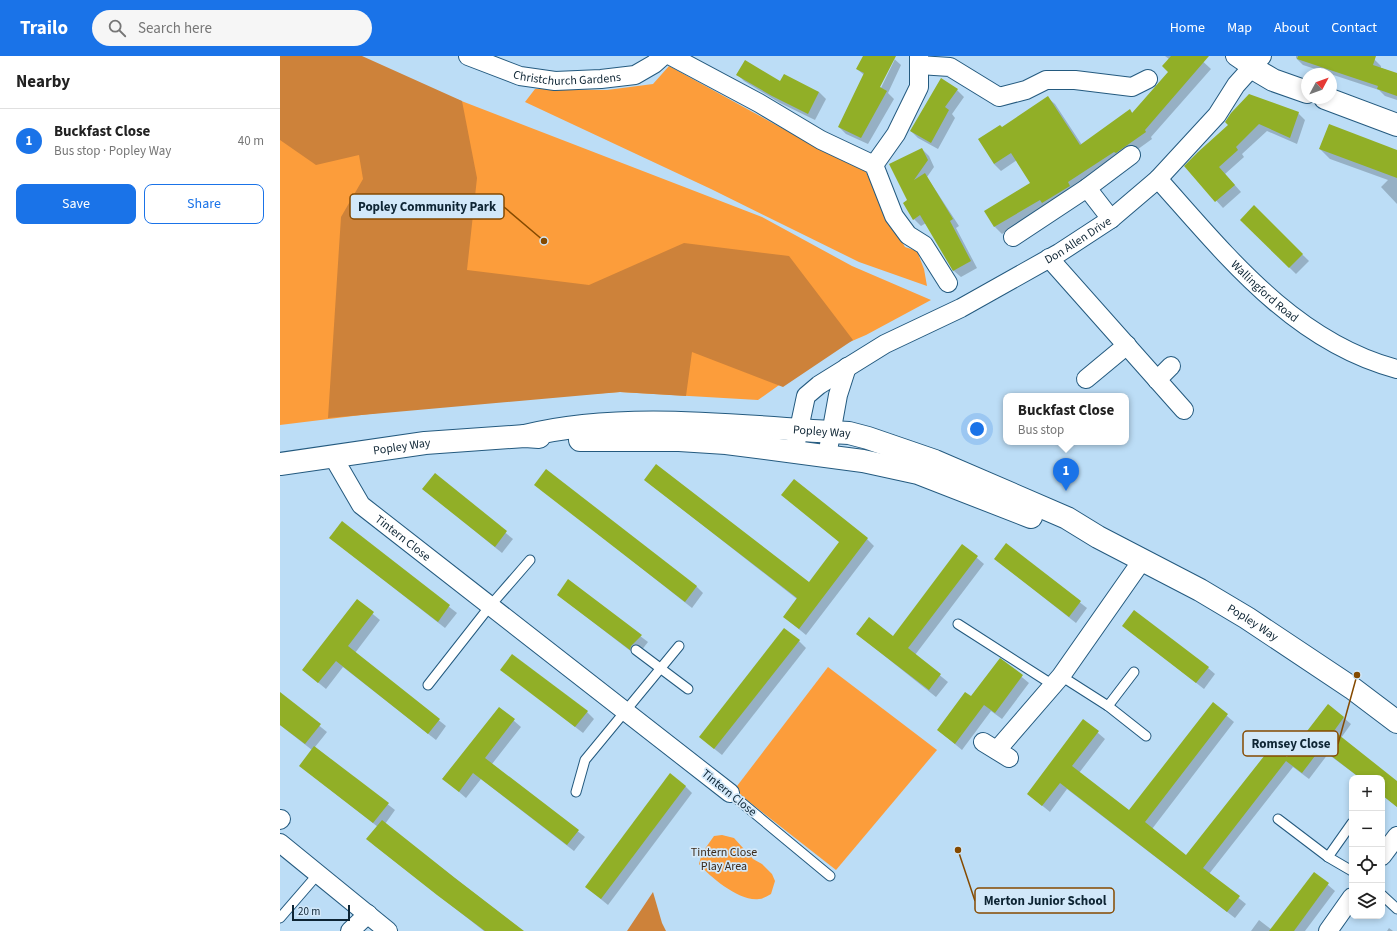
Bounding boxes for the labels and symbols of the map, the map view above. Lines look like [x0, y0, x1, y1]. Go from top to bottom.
street label: Christchurch Gardens [511, 66, 622, 90]
north arrow [1301, 68, 1337, 104]
callout: Popley Community Park [350, 194, 504, 219]
text: Popley Community Park [358, 198, 497, 216]
street label: Don Allen Drive [1041, 212, 1115, 268]
street label: Wallingford Road [1227, 256, 1302, 326]
your location [967, 419, 987, 439]
street label: Popley Way [792, 421, 851, 442]
street label: Popley Way [372, 434, 431, 459]
pin: 1 [1053, 458, 1079, 491]
street label: Tintern Close [372, 511, 434, 565]
street label: Popley Way [1224, 600, 1282, 645]
callout: Romsey Close [1243, 731, 1338, 756]
text: Romsey Close [1252, 735, 1331, 753]
street label: Tintern Close [698, 766, 760, 820]
park label: Tintern Close Play Area [691, 844, 757, 875]
callout: Merton Junior School [975, 888, 1114, 913]
text: Merton Junior School [984, 892, 1107, 910]
scale bar [292, 903, 350, 922]

